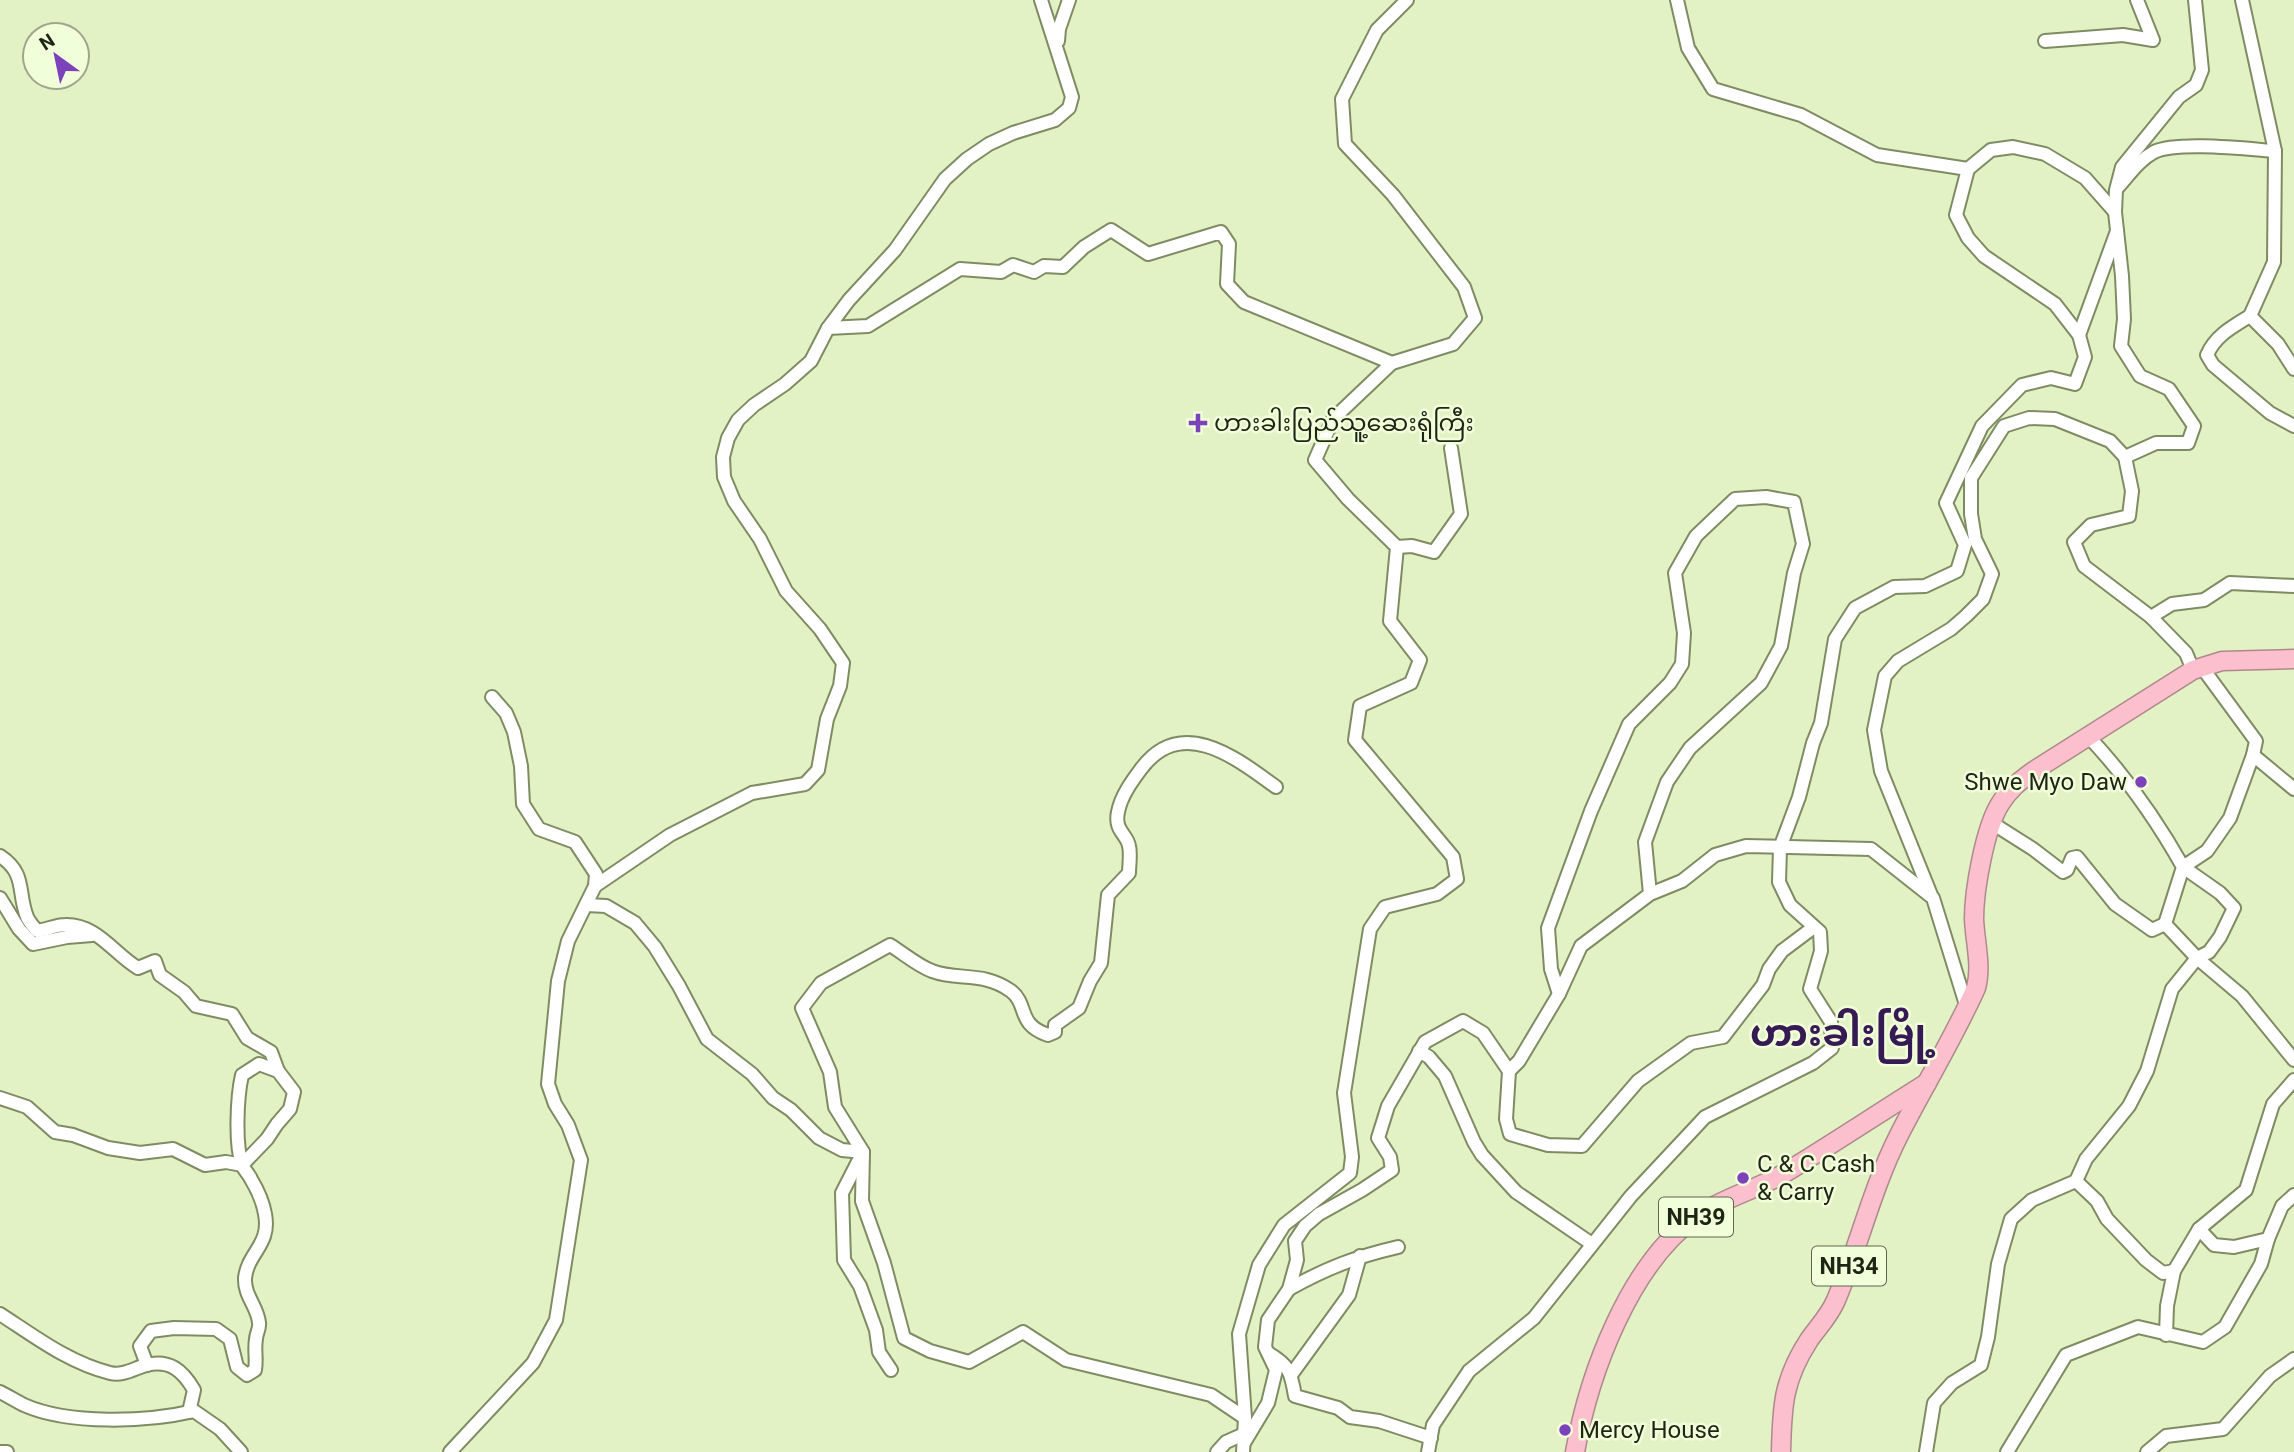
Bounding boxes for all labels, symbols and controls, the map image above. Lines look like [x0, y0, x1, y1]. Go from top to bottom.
north arrow [21, 21, 91, 91]
text: N [35, 29, 59, 55]
place label: ဟားခါးပြည်သူ့ဆေးရုံကြီး [1214, 407, 1474, 442]
marker: ဟားခါးပြည်သူ့ဆေးရုံကြီး [1188, 413, 1208, 433]
place label: Shwe Myo Daw [1964, 768, 2127, 796]
marker: Shwe Myo Daw [2133, 774, 2149, 790]
district label: ဟားခါးမြို့ [1750, 1007, 1936, 1064]
place label: C & C Cash & Carry [1757, 1150, 1875, 1206]
marker: C & C Cash & Carry [1735, 1170, 1751, 1186]
road number: NH39 [1659, 1198, 1733, 1236]
road number: NH34 [1812, 1246, 1886, 1286]
place label: Mercy House [1579, 1416, 1720, 1444]
marker: Mercy House [1557, 1422, 1573, 1438]

